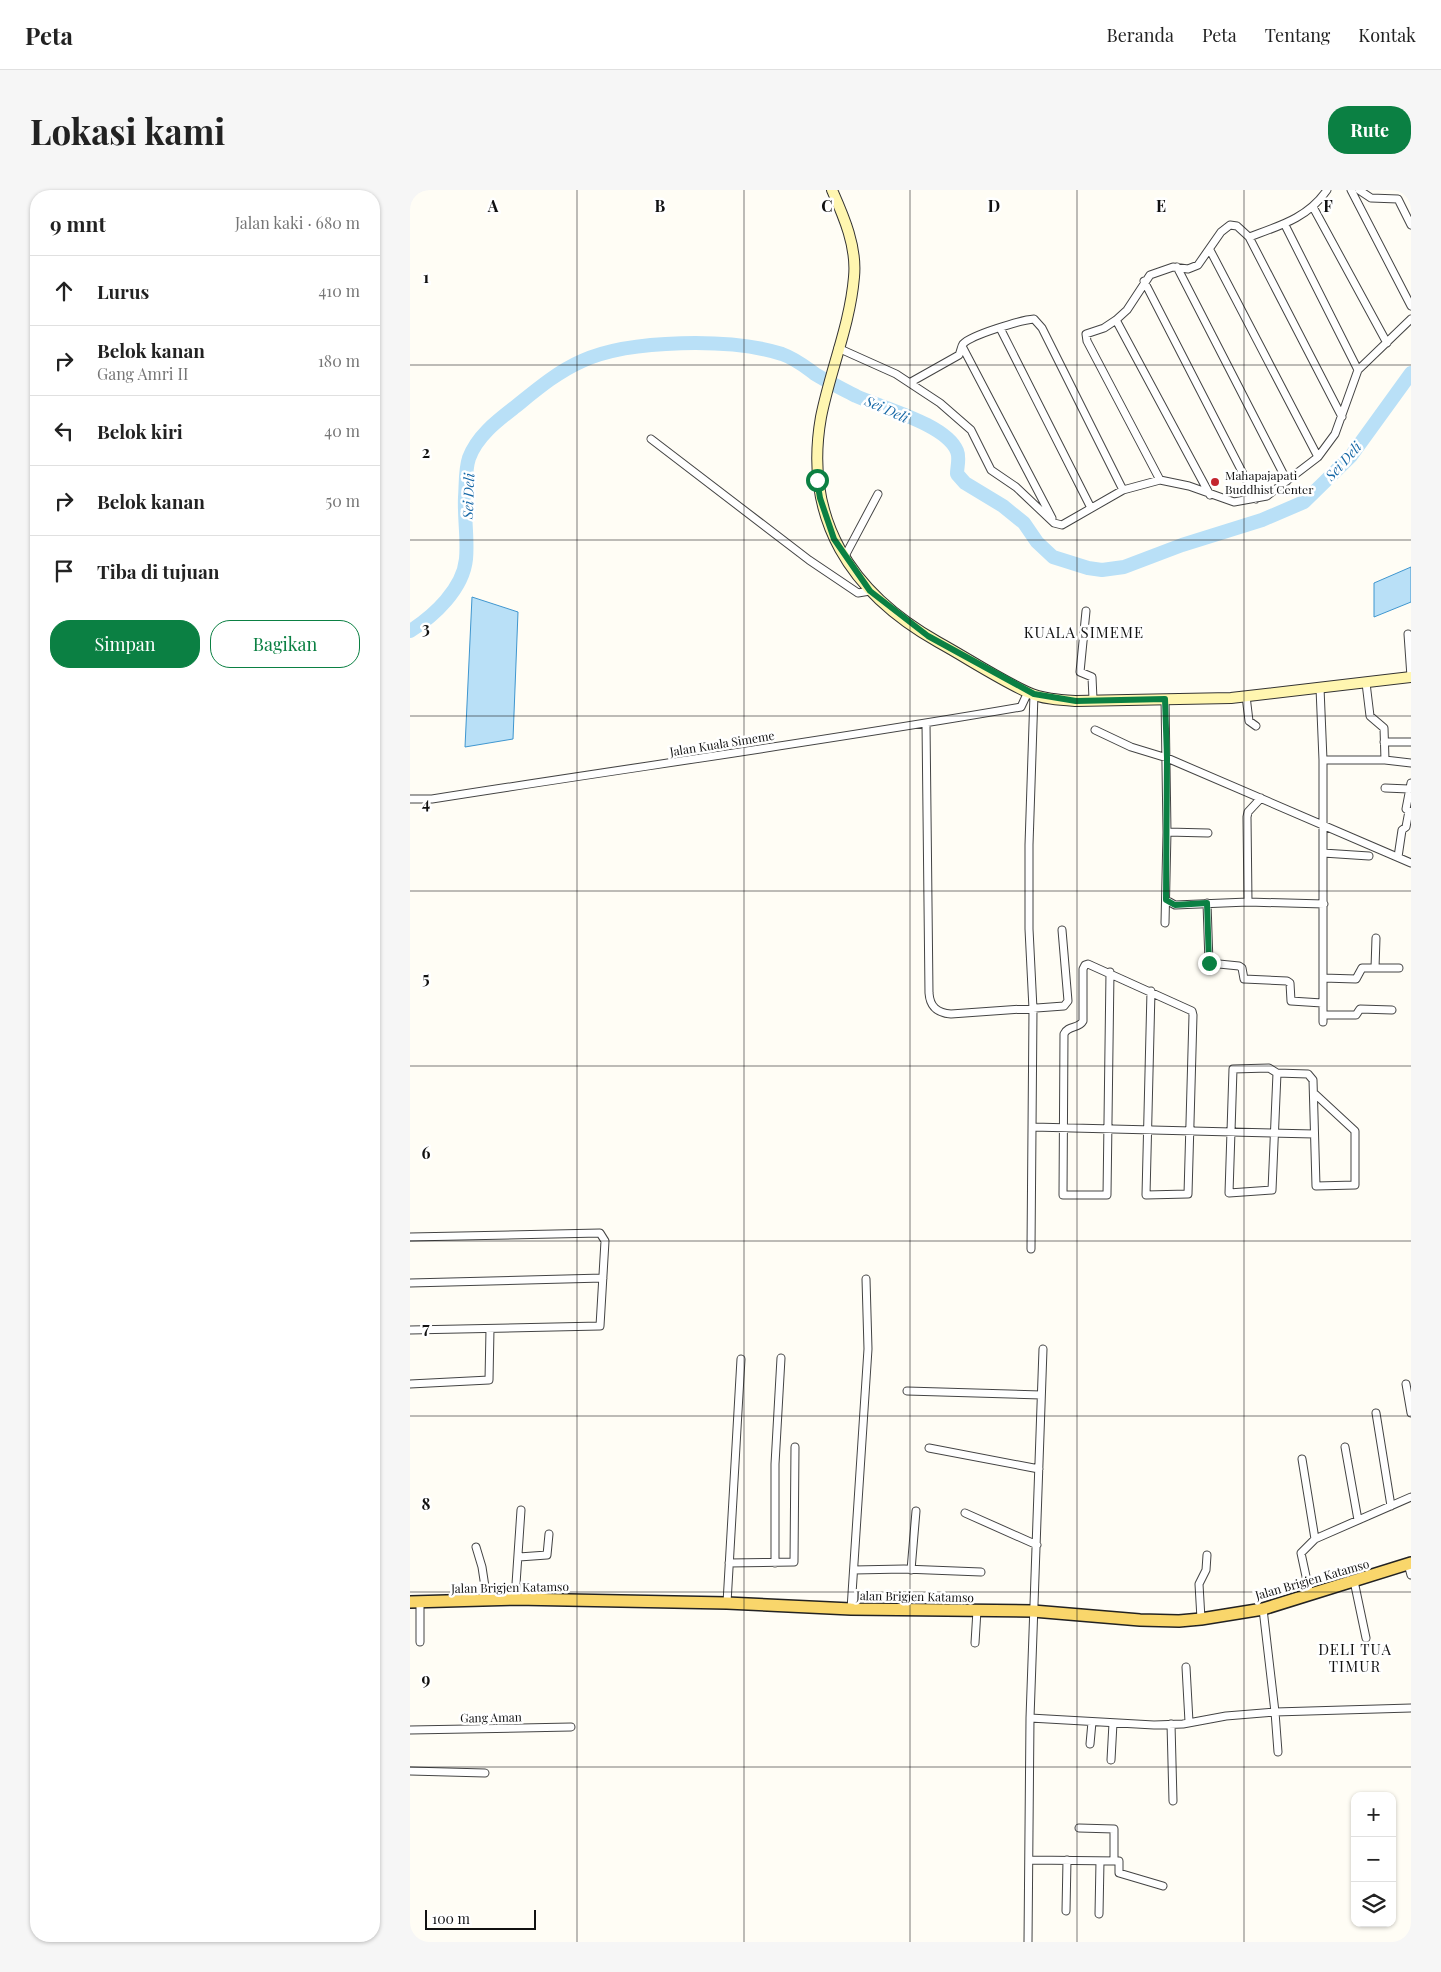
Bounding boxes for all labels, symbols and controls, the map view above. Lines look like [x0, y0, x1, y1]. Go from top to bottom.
text: Peta [25, 19, 73, 51]
text: Beranda [1106, 23, 1174, 47]
text: Peta [1202, 23, 1237, 47]
text: Tentang [1265, 23, 1330, 47]
text: Kontak [1358, 23, 1416, 47]
button: Rute [1328, 106, 1411, 154]
text: Lokasi kami [30, 107, 225, 154]
text: A [487, 195, 499, 216]
text: B [655, 195, 666, 216]
text: C [821, 195, 833, 216]
text: D [988, 195, 1000, 216]
text: E [1156, 195, 1166, 216]
text: F [1323, 195, 1333, 216]
text: 9 mnt [50, 209, 106, 237]
text: Jalan kaki · 680 m [235, 212, 360, 233]
text: 1 [423, 266, 429, 287]
icon: ahead [50, 277, 78, 305]
text: Lurus [97, 278, 149, 304]
text: 410 m [318, 280, 360, 301]
text: Belok kanan [97, 337, 205, 363]
icon: right [50, 347, 78, 375]
text: 180 m [318, 350, 360, 371]
text: Gang Amri II [97, 363, 188, 384]
water label: Sei Deli [861, 391, 912, 427]
icon: left [50, 417, 78, 445]
text: Belok kiri [97, 418, 183, 444]
text: 40 m [324, 420, 360, 441]
water label: Sei Deli [1320, 437, 1366, 485]
text: 2 [422, 441, 430, 462]
place label: Mahapajapati Buddhist Center [1225, 467, 1314, 497]
route start [806, 469, 829, 492]
water label: Sei Deli [458, 472, 478, 520]
marker: Mahapajapati Buddhist Center [1209, 476, 1221, 488]
icon: right [50, 487, 78, 515]
text: Belok kanan [97, 488, 205, 514]
text: 50 m [326, 490, 360, 511]
icon: arrive [50, 557, 78, 585]
text: Tiba di tujuan [97, 558, 219, 584]
text: 3 [422, 617, 430, 638]
button: Simpan [50, 620, 200, 668]
button: Bagikan [210, 620, 360, 668]
district label: KUALA SIMEME [1024, 622, 1144, 642]
street label: Jalan Kuala Simeme [668, 727, 775, 759]
text: 4 [422, 792, 430, 813]
route end [1198, 952, 1221, 975]
text: 5 [422, 967, 430, 988]
text: 6 [422, 1142, 431, 1163]
text: 7 [422, 1317, 430, 1338]
text: 8 [422, 1493, 431, 1514]
street label: Jalan Brigjen Katamso [1252, 1555, 1371, 1603]
street label: Jalan Brigjen Katamso [450, 1578, 569, 1596]
street label: Jalan Brigjen Katamso [855, 1587, 974, 1605]
district label: DELI TUA TIMUR [1318, 1639, 1392, 1676]
text: 9 [422, 1668, 431, 1689]
street label: Gang Aman [460, 1708, 522, 1726]
map controls [1351, 1792, 1396, 1927]
button: + [1351, 1792, 1396, 1837]
button: − [1351, 1837, 1396, 1882]
button: layers [1351, 1882, 1396, 1927]
scale bar [425, 1907, 536, 1930]
text: 100 m [432, 1909, 470, 1928]

